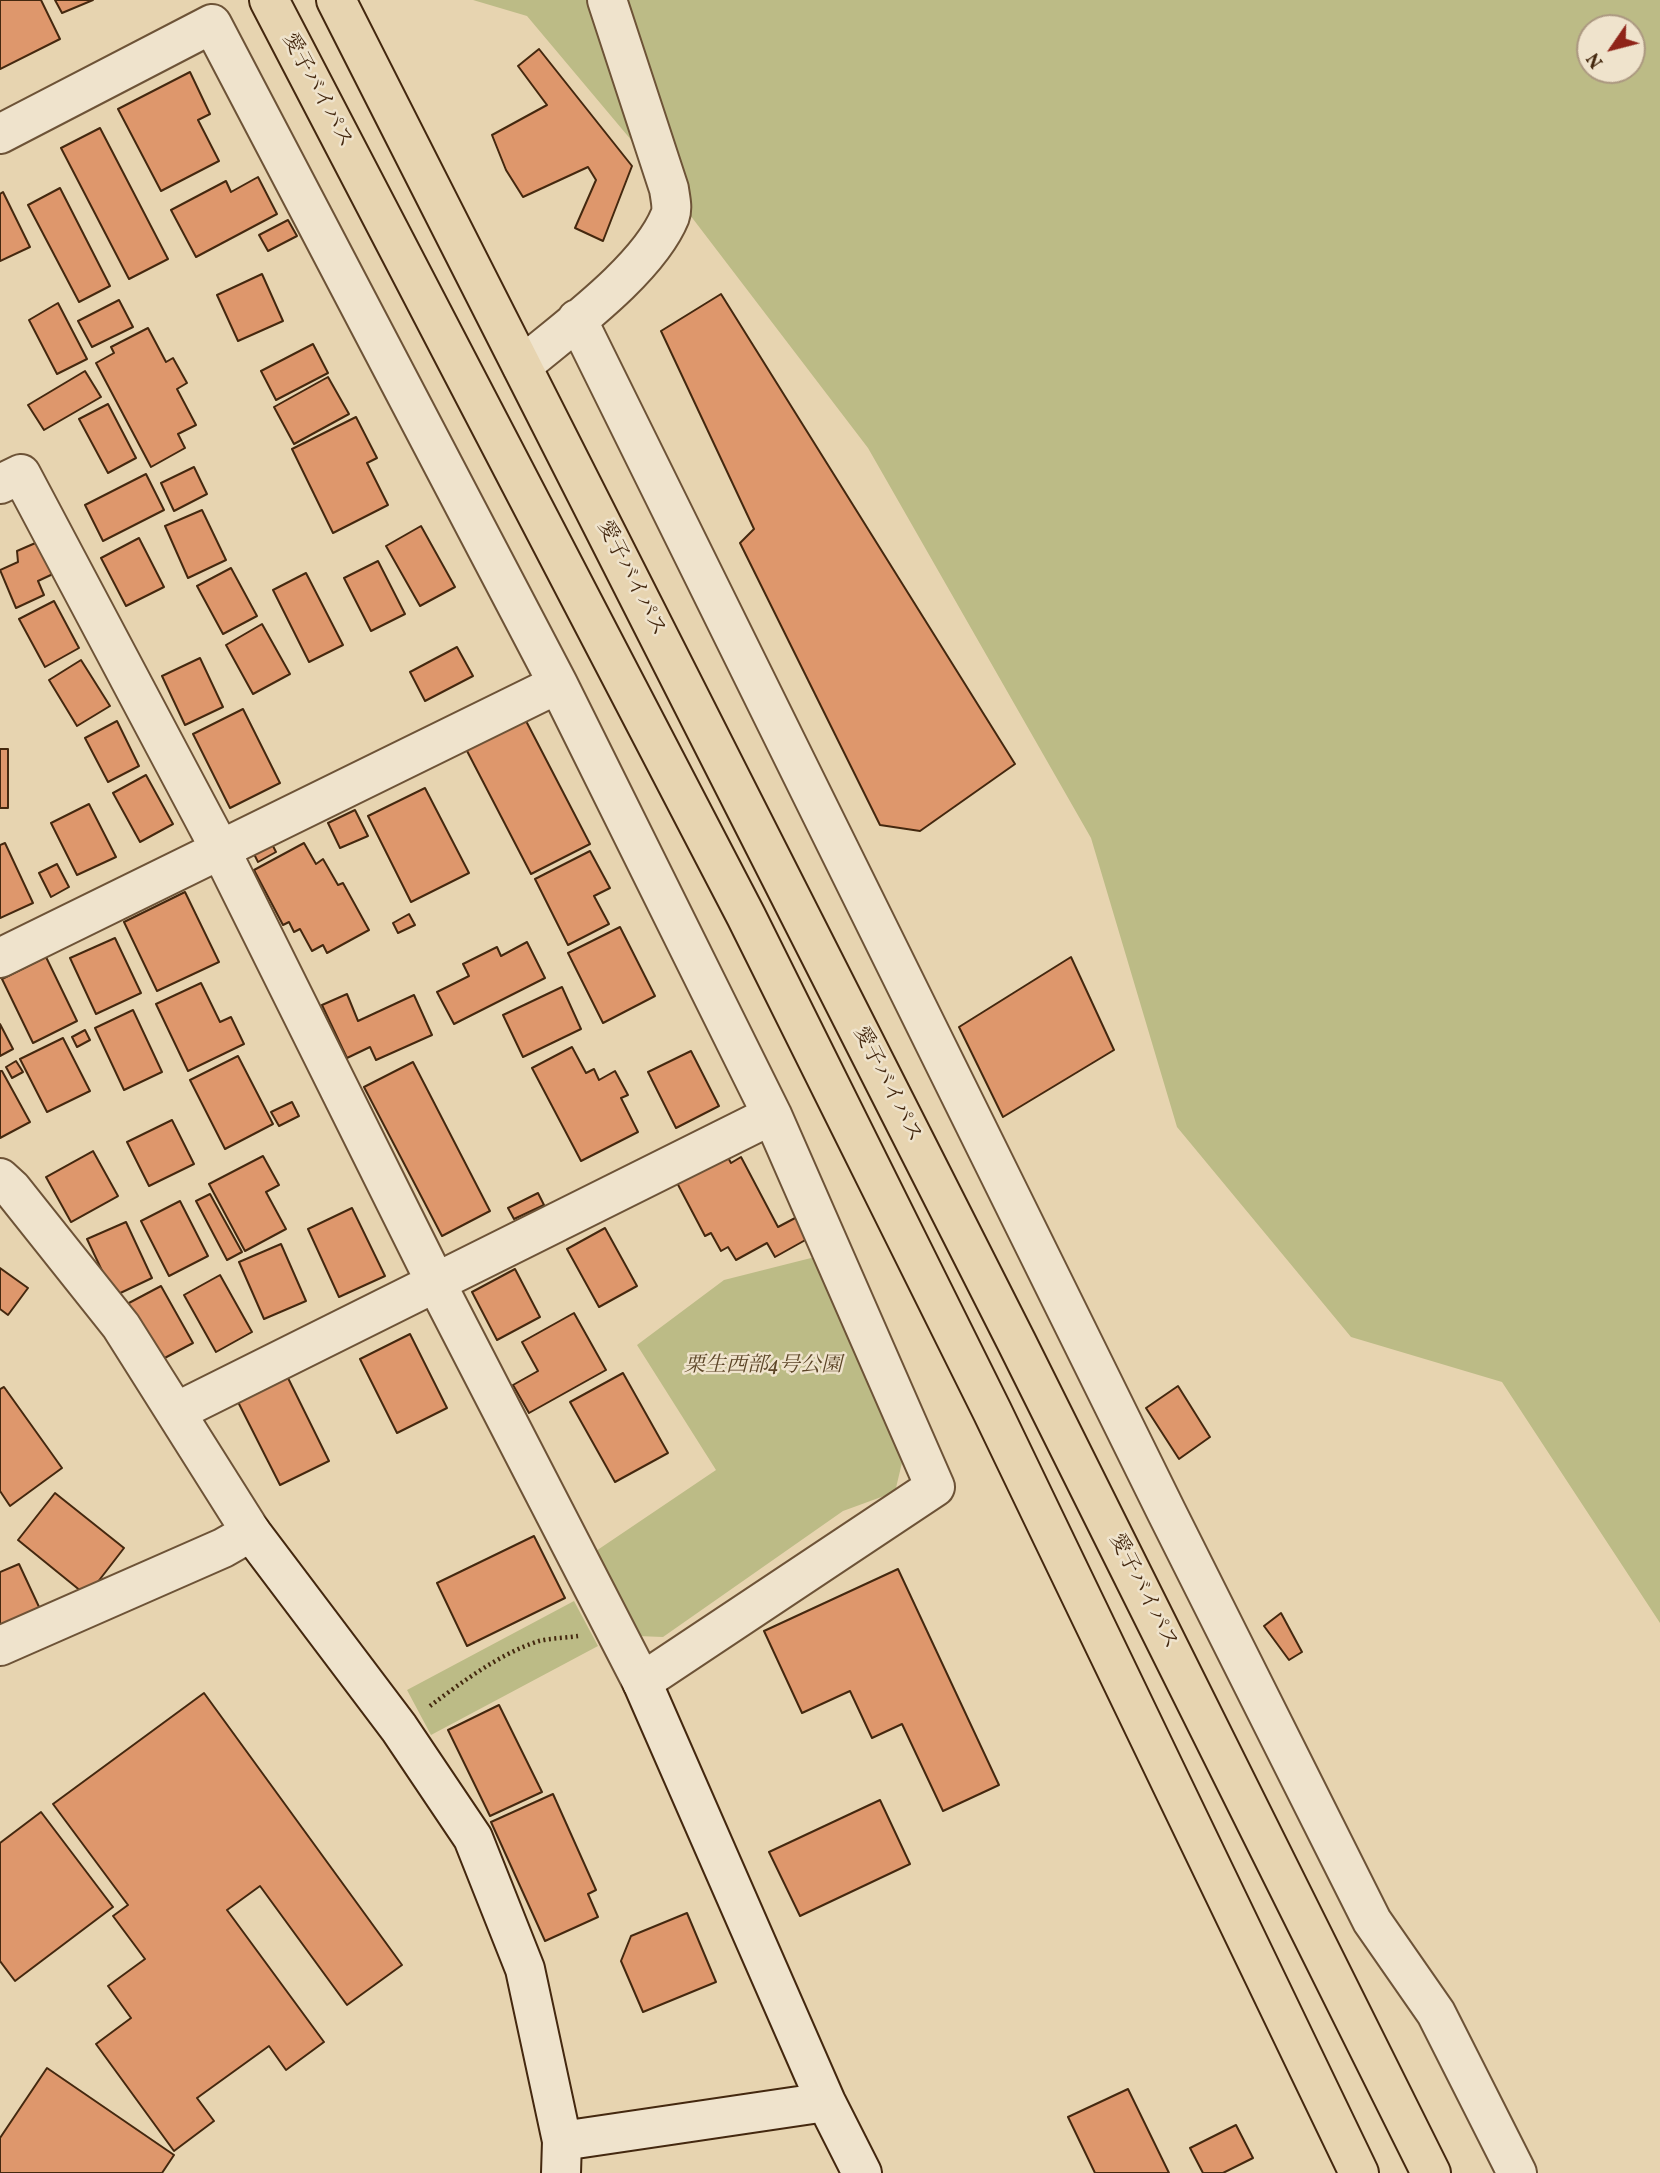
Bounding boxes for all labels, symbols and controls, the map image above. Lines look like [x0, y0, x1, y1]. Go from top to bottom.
north arrow [1576, 14, 1646, 84]
street label: 愛子バイパス [275, 29, 357, 153]
text: N [1581, 47, 1610, 73]
street label: 愛子バイパス [590, 517, 670, 641]
street label: 愛子バイパス [846, 1023, 926, 1147]
park label: 栗生西部4号公園 [684, 1354, 842, 1380]
street label: 愛子バイパス [1102, 1530, 1182, 1654]

